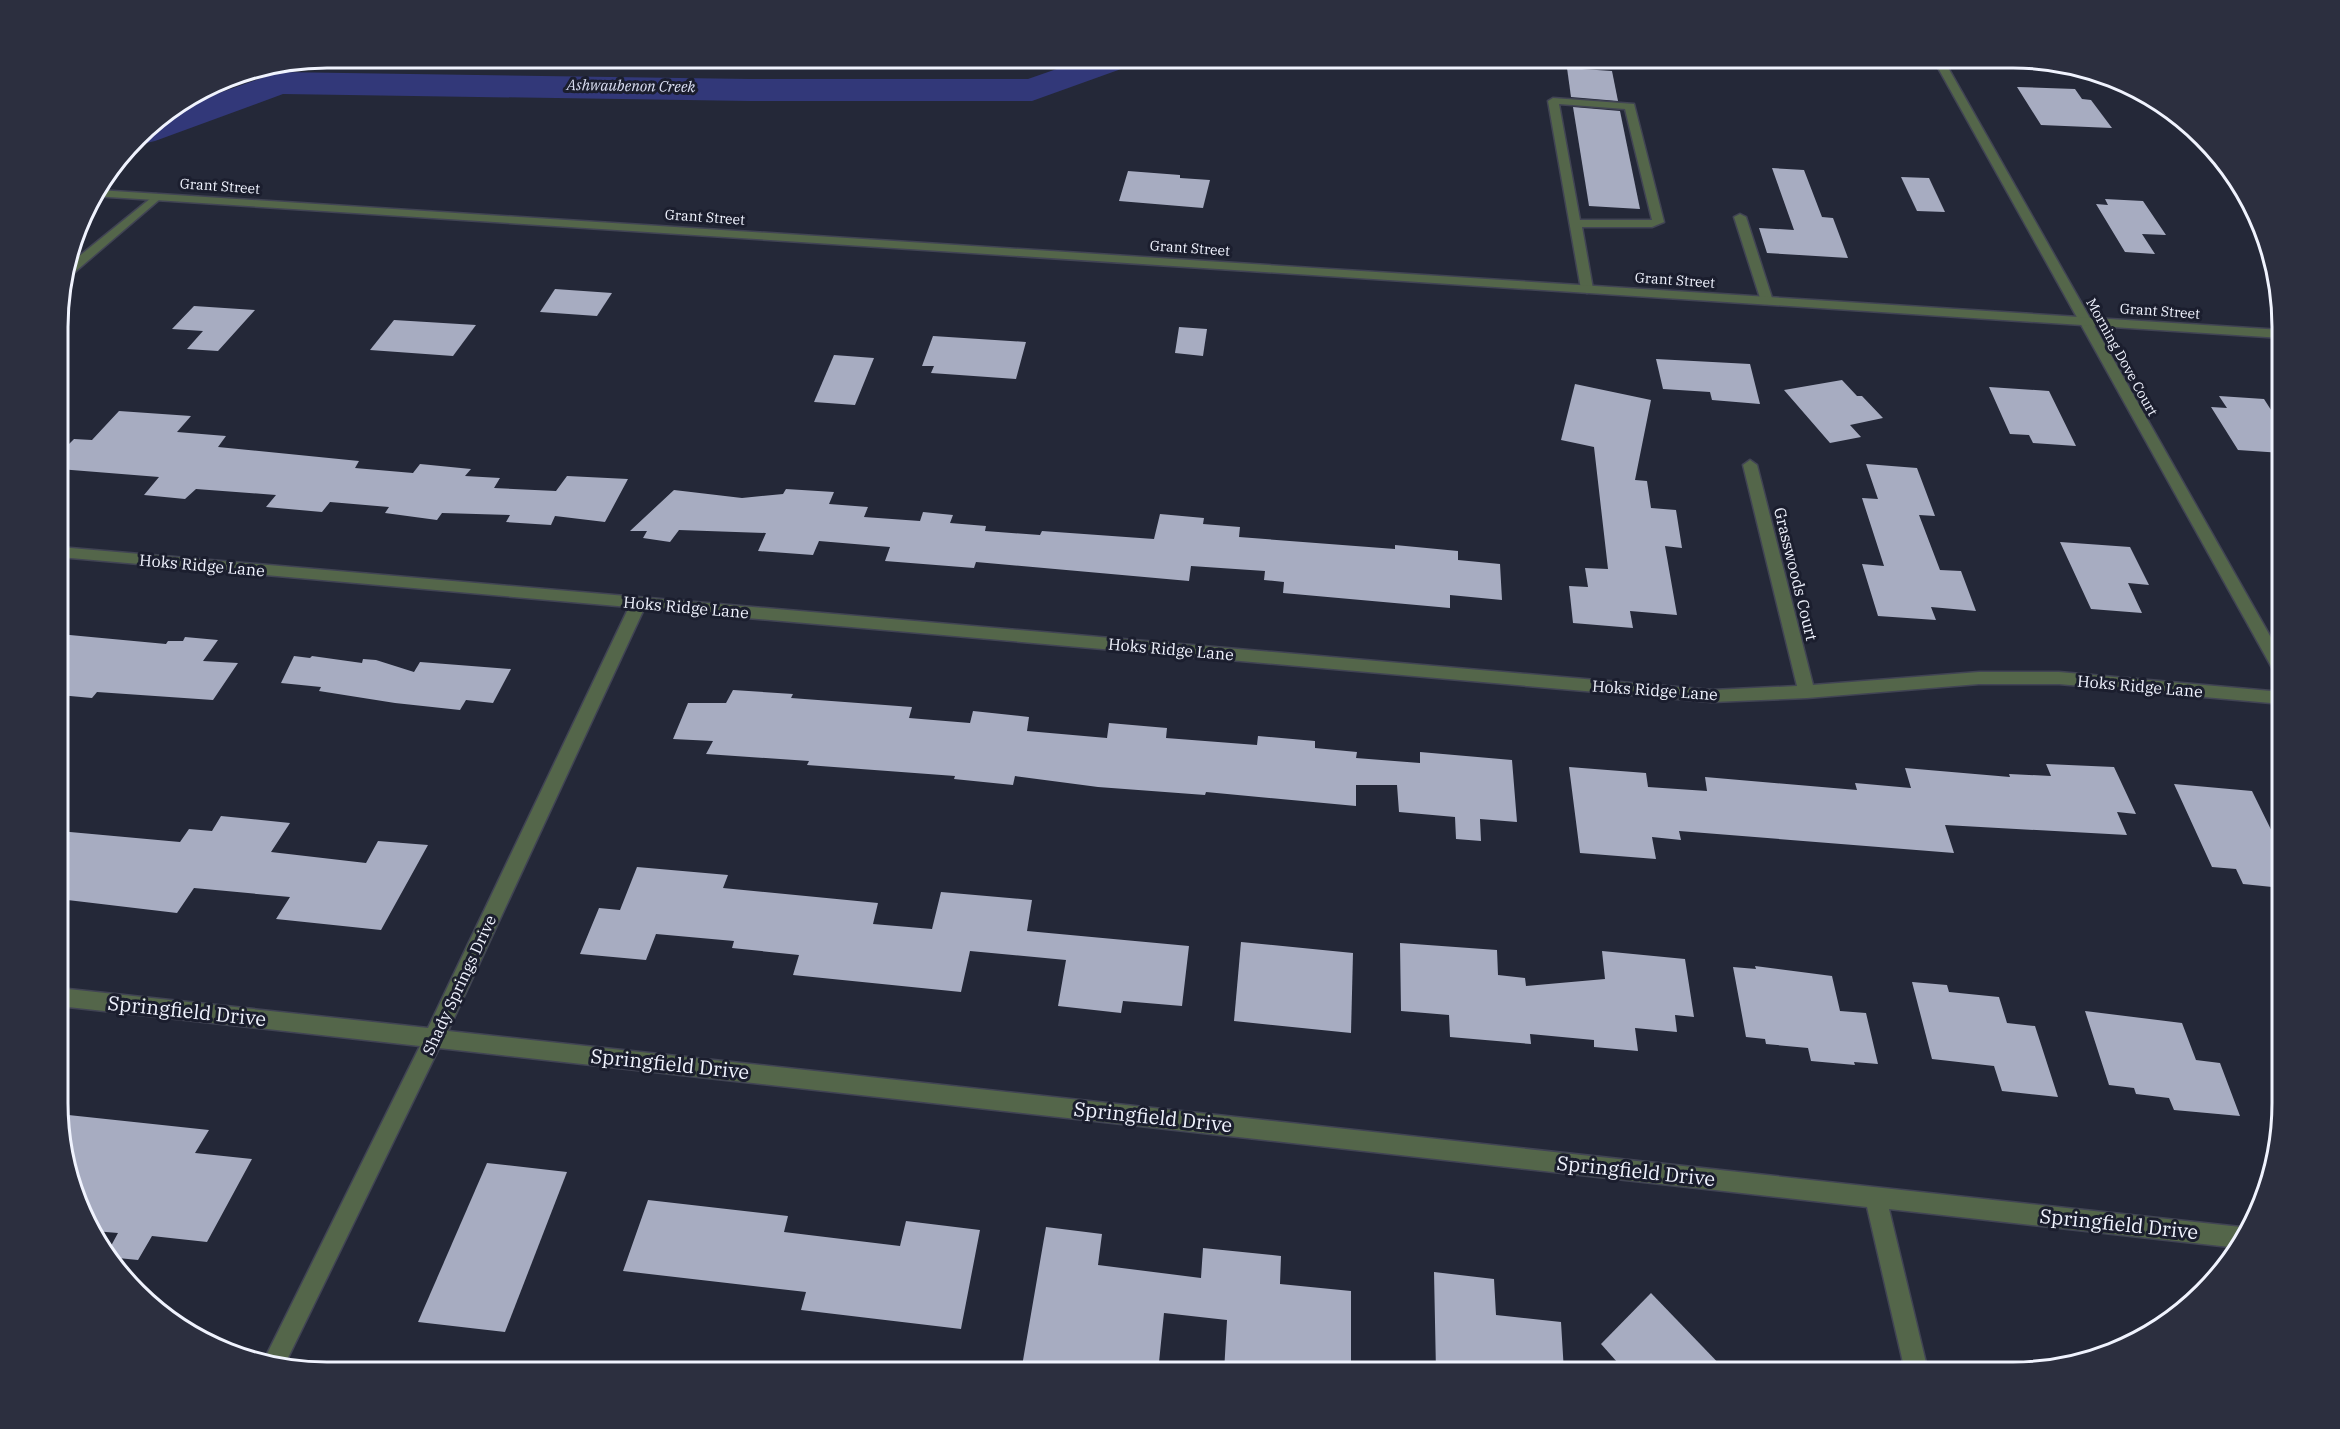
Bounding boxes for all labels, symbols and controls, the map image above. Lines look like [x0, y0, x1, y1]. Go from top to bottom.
water label: Ashwaubenon Creek [565, 75, 696, 96]
street label: Grant Street [179, 174, 261, 198]
street label: Grant Street [664, 205, 746, 229]
street label: Grant Street [1149, 236, 1231, 260]
street label: Grant Street [1634, 268, 1716, 292]
street label: Morning Dove Court [2082, 295, 2162, 419]
street label: Grant Street [2119, 299, 2201, 323]
street label: Grasswoods Court [1770, 505, 1822, 643]
street label: Hoks Ridge Lane [138, 550, 266, 580]
street label: Hoks Ridge Lane [622, 592, 750, 622]
street label: Hoks Ridge Lane [1107, 634, 1235, 664]
street label: Hoks Ridge Lane [2076, 671, 2204, 701]
street label: Hoks Ridge Lane [1591, 676, 1719, 704]
street label: Shady Springs Drive [418, 912, 500, 1058]
street label: Springfield Drive [106, 989, 268, 1032]
street label: Springfield Drive [589, 1042, 751, 1085]
street label: Springfield Drive [1072, 1095, 1234, 1138]
street label: Springfield Drive [1555, 1149, 1717, 1192]
street label: Springfield Drive [2038, 1202, 2200, 1245]

